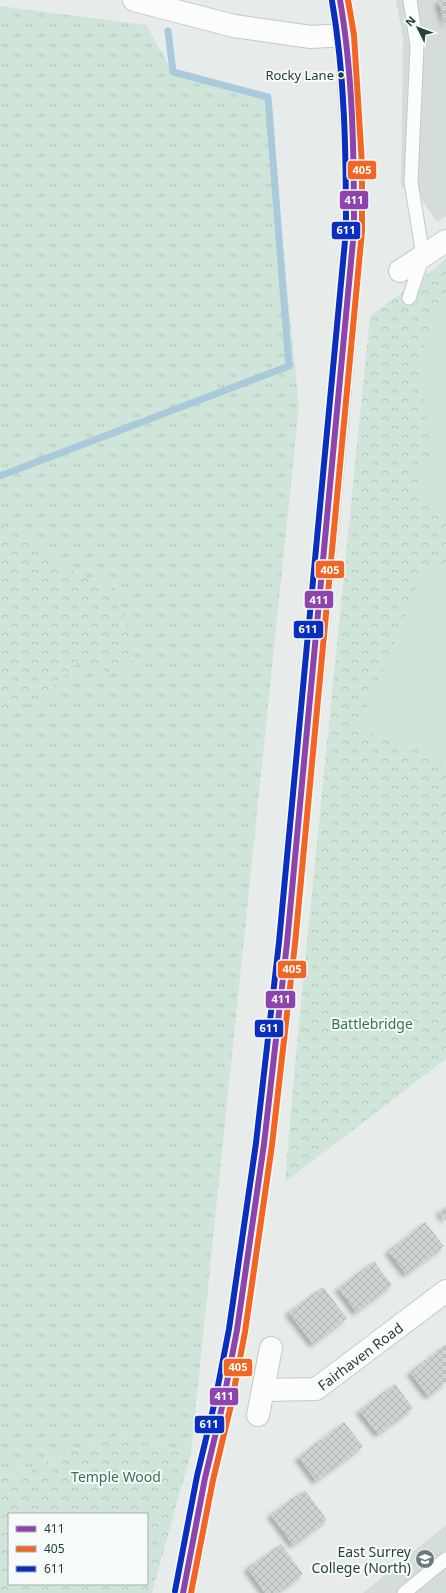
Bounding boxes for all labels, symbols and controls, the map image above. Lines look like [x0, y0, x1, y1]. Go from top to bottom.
north arrow [398, 8, 438, 48]
text: N [402, 13, 419, 29]
place label: Rocky Lane [265, 66, 334, 84]
marker: Rocky Lane [336, 70, 346, 80]
line badge: 405 [347, 160, 377, 180]
text: 405 [353, 162, 371, 177]
line badge: 411 [339, 190, 369, 210]
text: 411 [345, 192, 363, 207]
line badge: 611 [331, 221, 361, 240]
text: 611 [337, 222, 355, 237]
line badge: 405 [315, 560, 345, 579]
text: 405 [321, 562, 339, 577]
line badge: 411 [304, 590, 334, 609]
text: 411 [310, 592, 328, 607]
line badge: 611 [293, 620, 324, 639]
text: 611 [299, 621, 317, 636]
line badge: 405 [277, 960, 307, 979]
text: 405 [283, 961, 301, 976]
line badge: 411 [265, 990, 296, 1009]
text: 411 [272, 991, 290, 1006]
park label: Battlebridge [331, 1014, 413, 1033]
line badge: 611 [254, 1019, 284, 1038]
text: 611 [260, 1020, 278, 1035]
street label: Fairhaven Road [313, 1318, 406, 1394]
line badge: 405 [223, 1358, 253, 1377]
text: 405 [229, 1359, 247, 1374]
line badge: 411 [209, 1387, 239, 1406]
text: 411 [215, 1388, 233, 1403]
line badge: 611 [194, 1415, 225, 1434]
text: 611 [200, 1416, 218, 1431]
park label: Temple Wood [71, 1467, 161, 1486]
legend [8, 1513, 148, 1585]
text: 411 [44, 1520, 65, 1537]
text: 405 [44, 1540, 65, 1557]
place label: East Surrey College (North) [311, 1542, 412, 1577]
school or university icon: East Surrey College (North) [414, 1548, 436, 1570]
text: 611 [44, 1560, 65, 1577]

